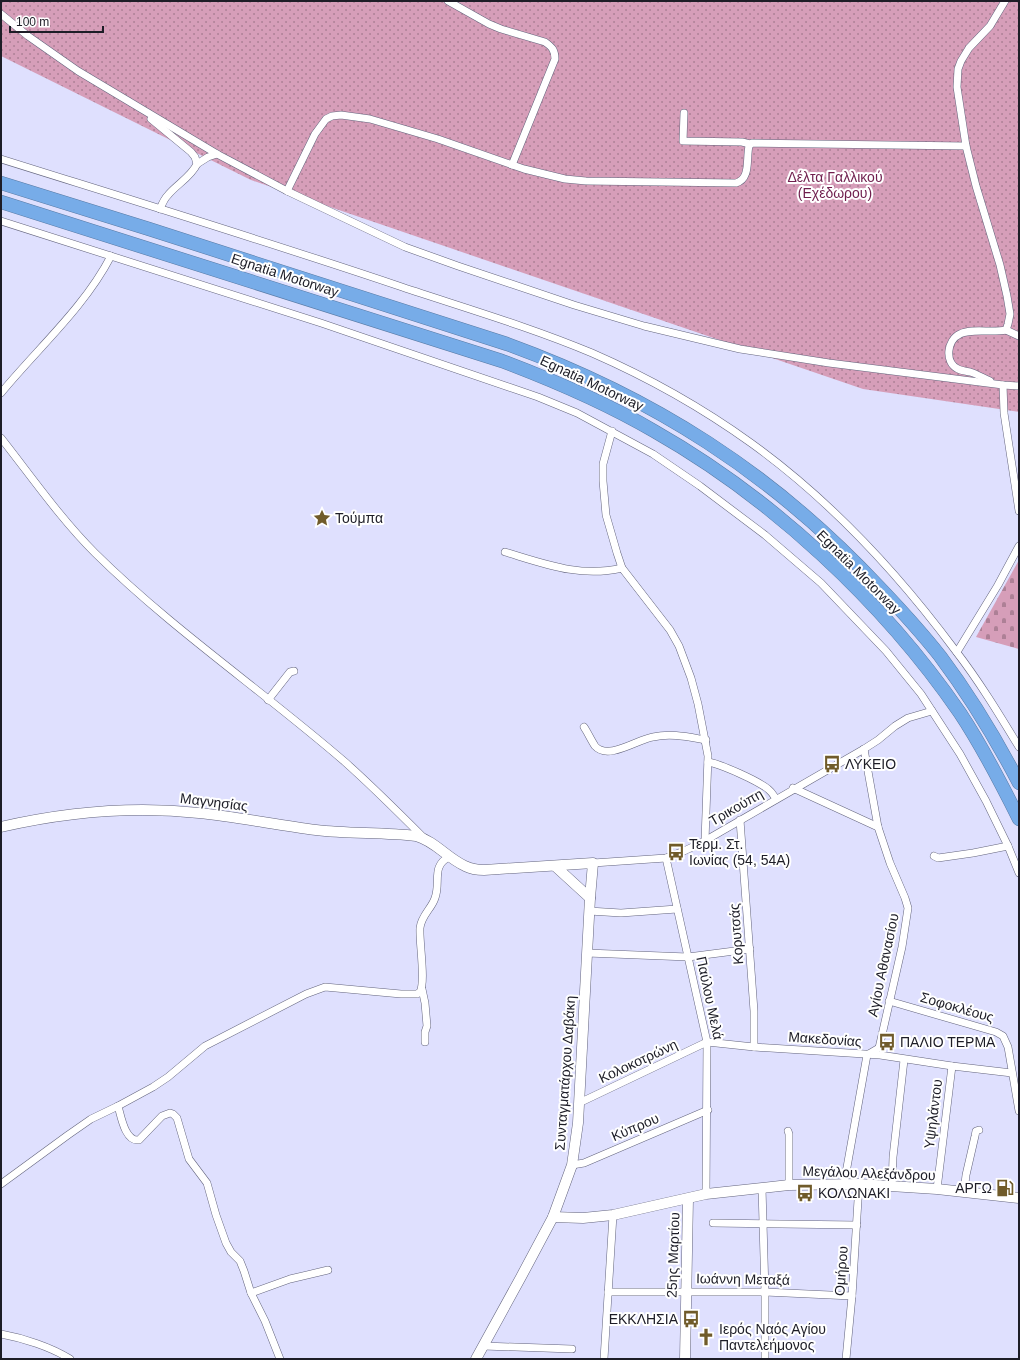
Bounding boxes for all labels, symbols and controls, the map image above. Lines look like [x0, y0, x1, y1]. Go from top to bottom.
scale bar [10, 8, 103, 34]
text: 100 m [16, 15, 49, 29]
park label: Δέλτα Γαλλικού (Εχέδωρου) [787, 169, 883, 201]
street label: Egnatia Motorway [229, 250, 341, 300]
street label: Egnatia Motorway [538, 352, 646, 414]
place icon: Τούμπα [312, 508, 332, 528]
place label: Τούμπα [335, 510, 383, 526]
street label: Egnatia Motorway [814, 527, 904, 617]
bus stop icon: ΛΥΚΕΙΟ [822, 754, 842, 774]
place label: ΛΥΚΕΙΟ [845, 756, 896, 772]
street label: Τρικούπη [706, 785, 766, 829]
street label: Μαγνησίας [179, 790, 249, 814]
place label: Τερμ. Στ. Ιωνίας (54, 54Α) [689, 836, 790, 868]
bus stop icon: Τερμ. Στ. Ιωνίας (54, 54Α) [666, 842, 686, 862]
street label: Κορυτσάς [726, 903, 746, 965]
street label: Αγίου Αθανασίου [864, 912, 902, 1018]
street label: Παύλου Μελά [693, 955, 727, 1041]
street label: Σοφοκλέους [918, 989, 996, 1025]
street label: Συνταγματάρχου Δαβάκη [552, 995, 578, 1151]
street label: Μακεδονίας [788, 1028, 862, 1050]
bus stop icon: ΠΑΛΙΟ ΤΕΡΜΑ [877, 1032, 897, 1052]
place label: ΠΑΛΙΟ ΤΕΡΜΑ [900, 1034, 996, 1050]
street label: Κολοκοτρώνη [596, 1036, 680, 1086]
street label: Υψηλάντου [921, 1078, 945, 1150]
street label: Κύπρου [609, 1110, 661, 1144]
street label: Μεγάλου Αλεξάνδρου [802, 1163, 936, 1183]
fuel station icon: ΑΡΓΩ [995, 1178, 1015, 1198]
place label: ΑΡΓΩ [955, 1180, 992, 1196]
bus stop icon: ΚΟΛΩΝΑΚΙ [795, 1183, 815, 1203]
place label: ΚΟΛΩΝΑΚΙ [818, 1185, 890, 1201]
street label: 25ης Μαρτίου [664, 1212, 682, 1298]
street label: Ομήρου [831, 1245, 851, 1297]
street label: Ιωάννη Μεταξά [696, 1270, 790, 1288]
bus stop icon: ΕΚΚΛΗΣΙΑ [681, 1309, 701, 1329]
place label: ΕΚΚΛΗΣΙΑ [609, 1311, 679, 1327]
place label: Ιερός Ναός Αγίου Παντελεήμονος [719, 1321, 826, 1353]
church icon: Ιερός Ναός Αγίου Παντελεήμονος [696, 1327, 716, 1347]

